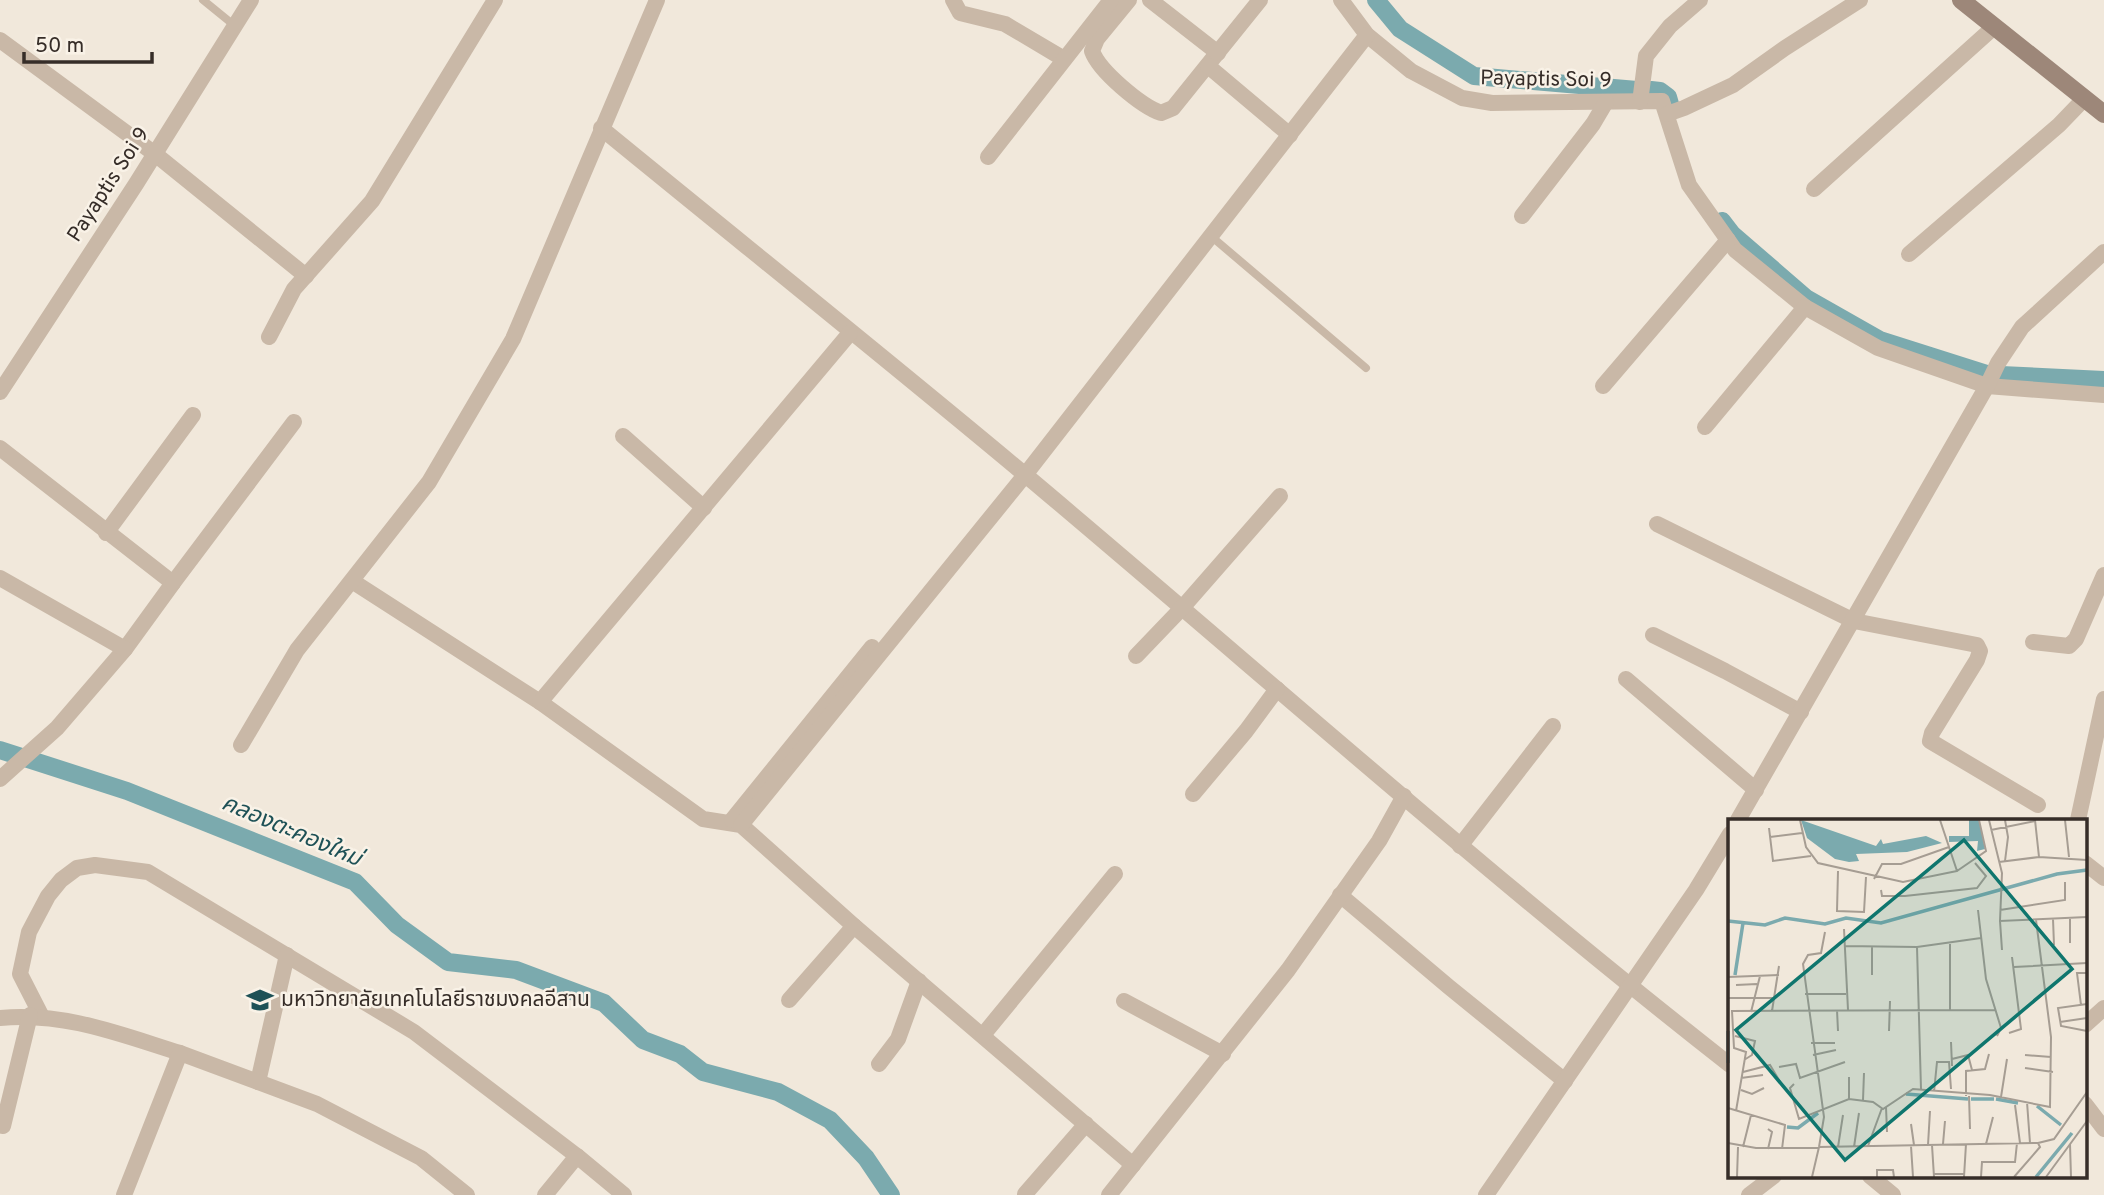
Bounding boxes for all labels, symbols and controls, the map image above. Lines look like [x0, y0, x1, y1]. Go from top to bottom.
scale bar [24, 21, 152, 65]
text: 50 m [35, 33, 84, 60]
street label: Payaptis Soi 9 [1480, 65, 1612, 95]
street label: Payaptis Soi 9 [62, 122, 156, 248]
water label: คลองตะคองใหม่ [217, 790, 368, 876]
inset map [1728, 819, 2086, 1178]
school or university icon: มหาวิทยาลัยเทคโนโลยีราชมงคลอีสาน [245, 985, 275, 1015]
place label: มหาวิทยาลัยเทคโนโลยีราชมงคลอีสาน [281, 987, 590, 1014]

